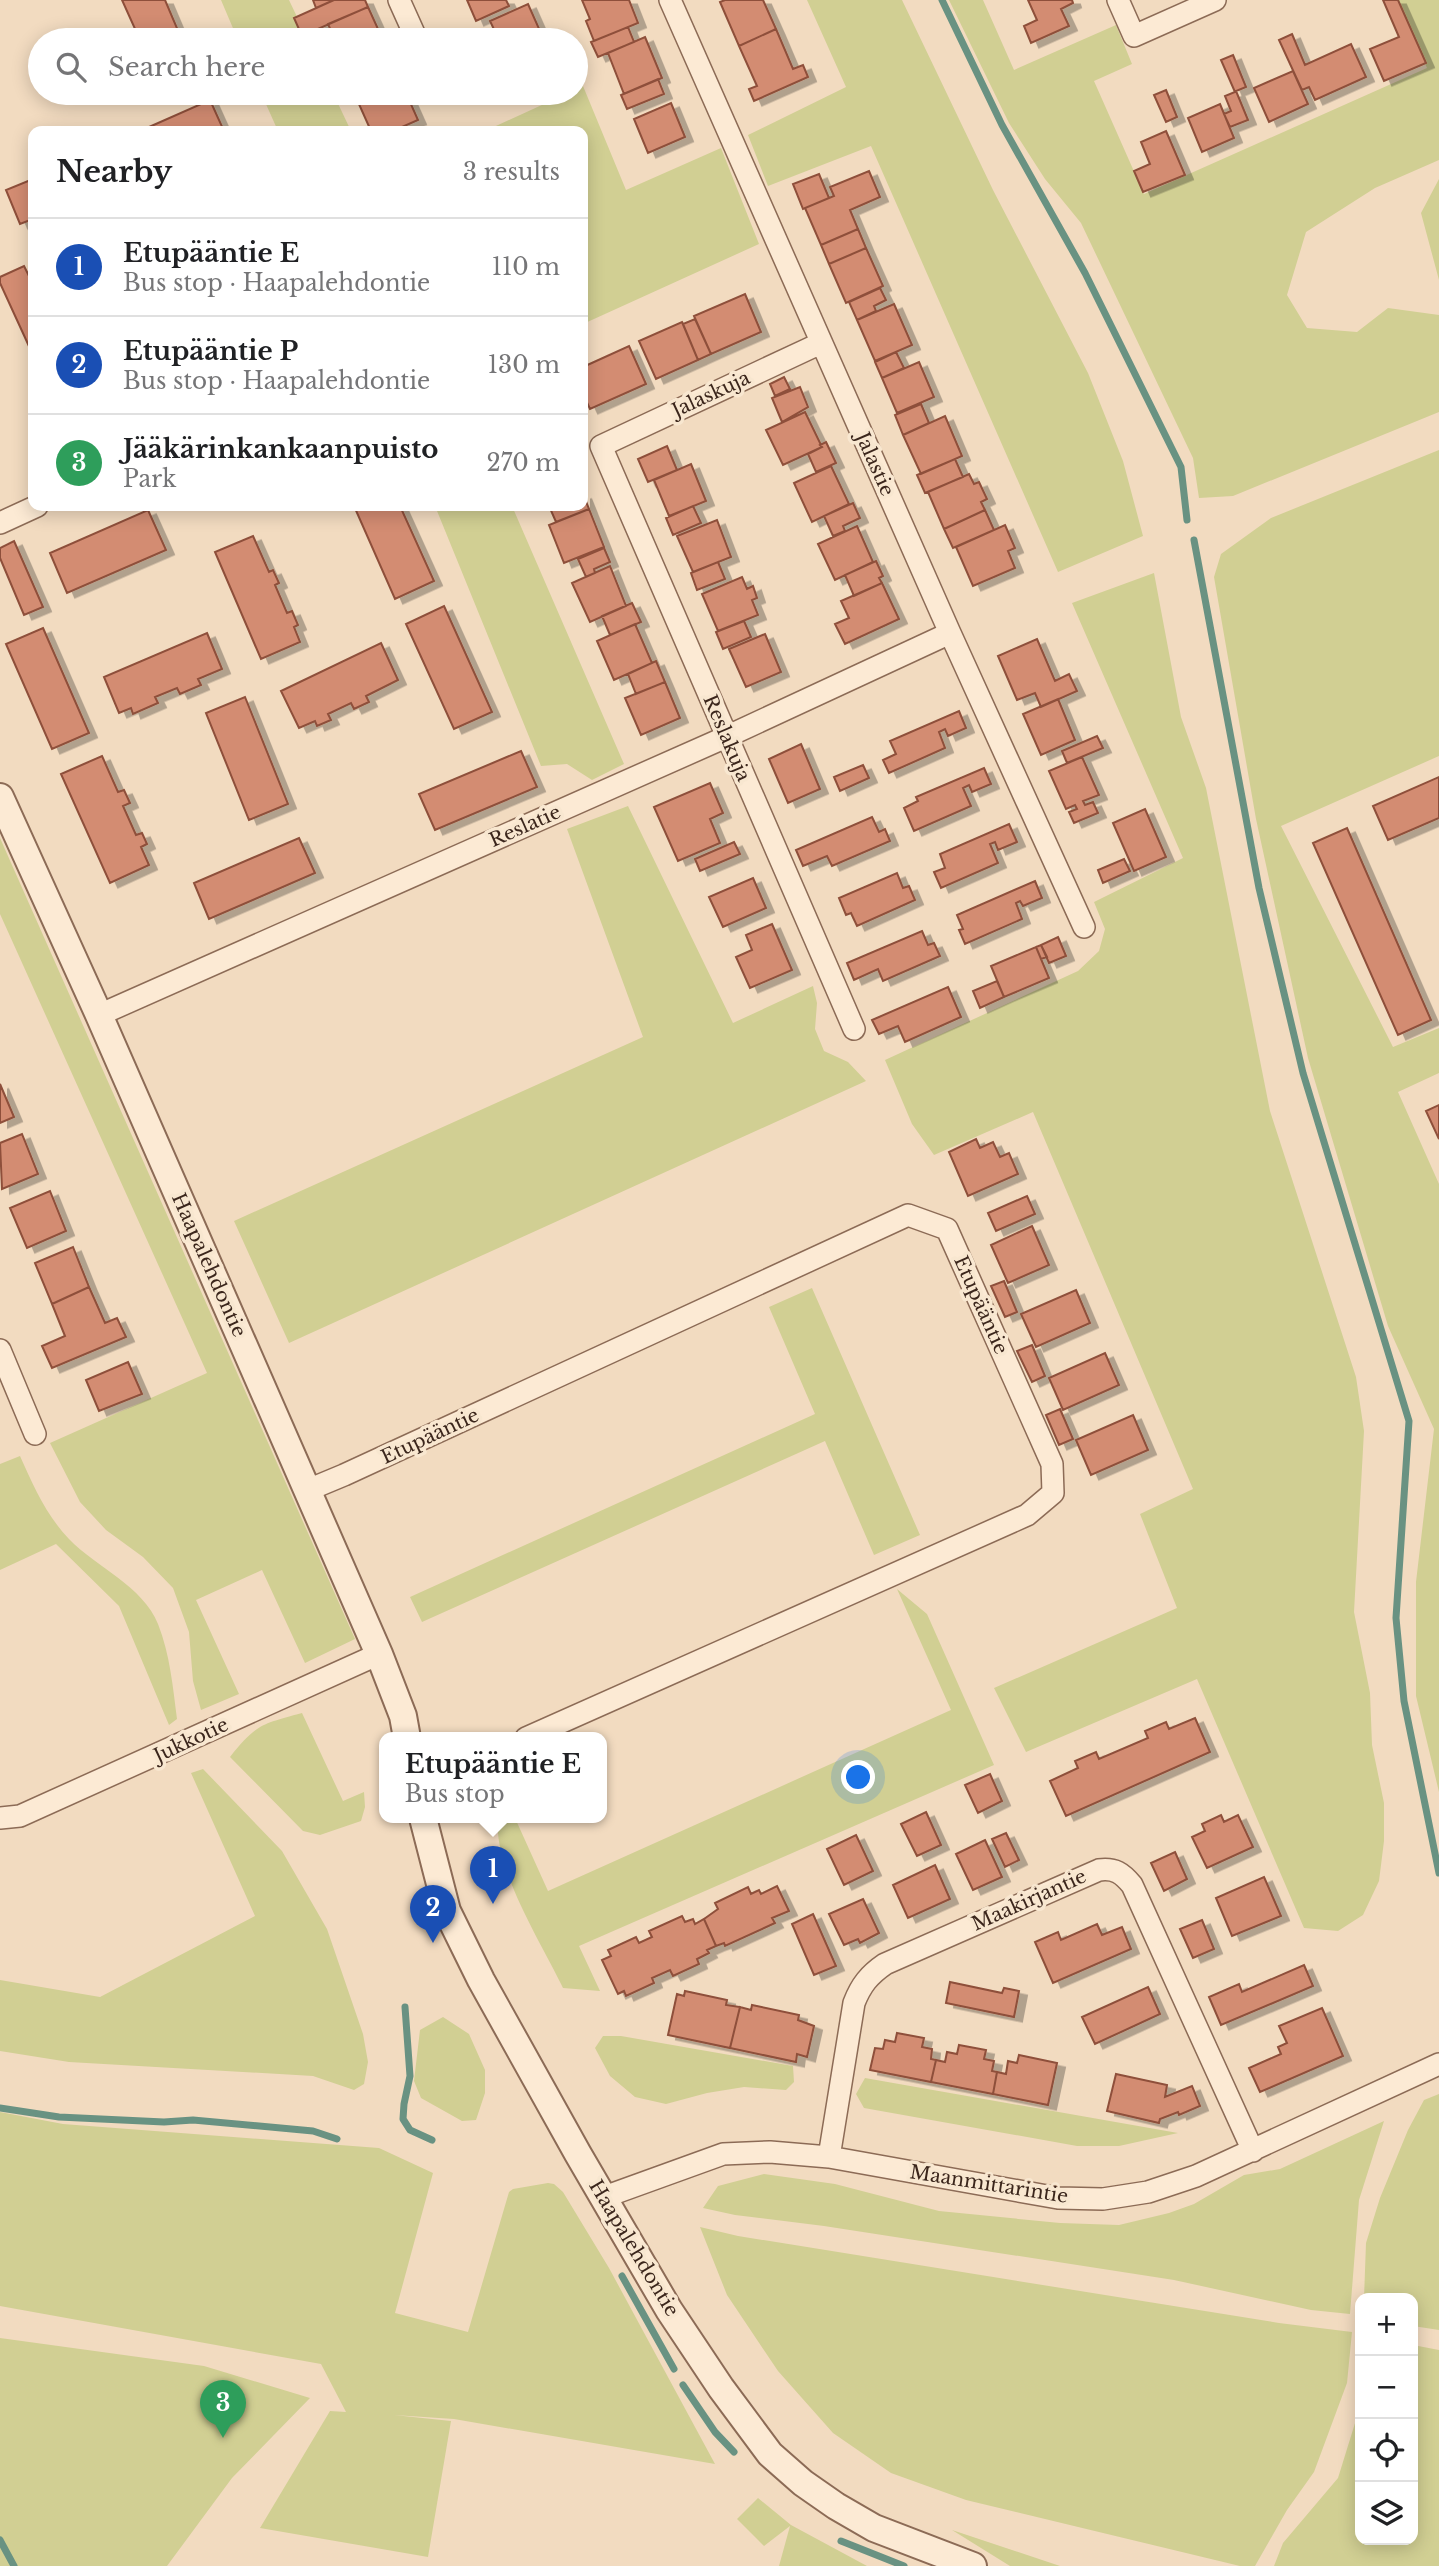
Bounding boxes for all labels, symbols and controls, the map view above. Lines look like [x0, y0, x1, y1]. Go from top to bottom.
search box [28, 28, 588, 105]
icon: search [52, 48, 90, 86]
text: Search here [108, 51, 265, 83]
text: Nearby [56, 153, 172, 190]
text: 3 results [463, 158, 560, 186]
text: Etupääntie E [123, 237, 299, 269]
text: 1 [74, 253, 84, 281]
text: 110 m [492, 253, 560, 281]
text: Bus stop · Haapalehdontie [123, 269, 430, 297]
text: Etupääntie P [123, 335, 298, 367]
text: 2 [72, 351, 86, 379]
text: 130 m [488, 351, 560, 379]
street label: Jalaskuja [666, 366, 754, 423]
text: Bus stop · Haapalehdontie [123, 367, 430, 395]
street label: Jalastie [850, 426, 899, 499]
text: Jääkärinkankaanpuisto [123, 433, 438, 465]
text: 3 [72, 449, 86, 477]
text: 270 m [487, 449, 560, 477]
text: Park [123, 465, 176, 493]
street label: Reslakuja [698, 691, 756, 785]
street label: Reslatie [486, 800, 564, 852]
street label: Haapalehdontie [167, 1189, 251, 1341]
street label: Etupääntie [949, 1252, 1013, 1358]
street label: Etupääntie [377, 1403, 483, 1469]
street label: Jukkotie [147, 1713, 232, 1768]
popup [379, 1732, 607, 1823]
text: Etupääntie E [405, 1748, 581, 1780]
your location [841, 1760, 875, 1794]
text: Bus stop [405, 1780, 505, 1808]
pin: 1 [470, 1846, 516, 1904]
street label: Maakirjantie [968, 1864, 1090, 1936]
pin: 2 [410, 1885, 456, 1943]
street label: Maanmittarintie [908, 2160, 1070, 2208]
street label: Haapalehdontie [584, 2176, 684, 2320]
map controls [1355, 2293, 1418, 2545]
button: + [1355, 2293, 1418, 2356]
button: − [1355, 2356, 1418, 2419]
pin: 3 [200, 2380, 246, 2438]
button: locate [1355, 2419, 1418, 2482]
button: layers [1355, 2482, 1418, 2545]

